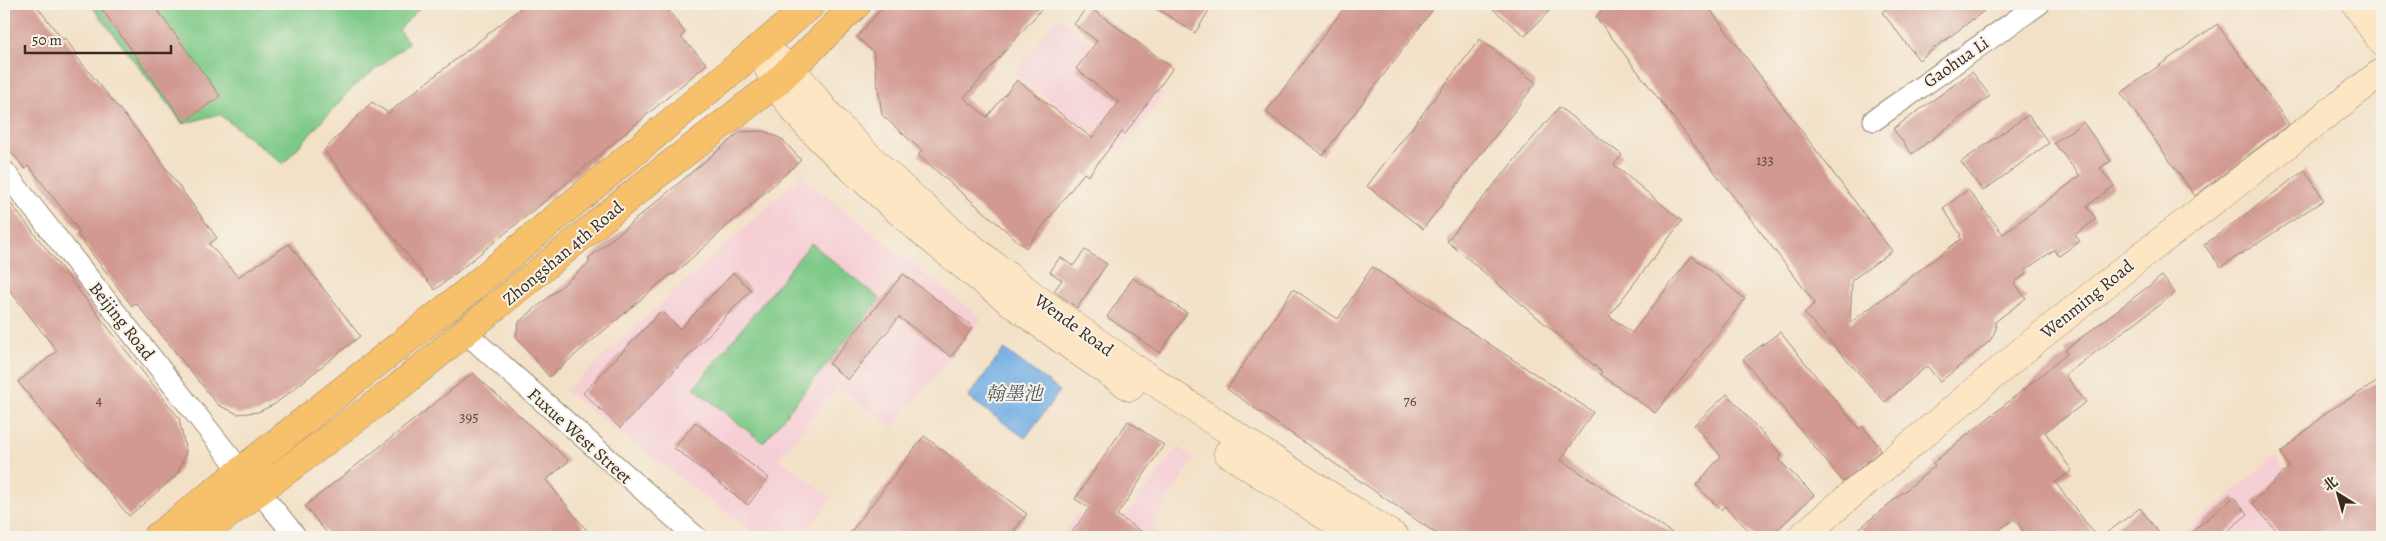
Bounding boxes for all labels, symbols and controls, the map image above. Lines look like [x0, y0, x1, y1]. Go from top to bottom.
scale bar [25, 22, 171, 54]
text: 50 m [32, 30, 62, 50]
street label: Gaohua Li [1919, 31, 1993, 93]
house number: 133 [1756, 150, 1774, 170]
street label: Zhongshan 4th Road [497, 195, 629, 311]
street label: Wenming Road [2035, 254, 2139, 345]
street label: Beijing Road [84, 277, 160, 365]
street label: Wende Road [1029, 288, 1119, 362]
water label: 翰墨池 [985, 381, 1044, 407]
street label: Fuxue West Street [522, 382, 638, 490]
house number: 4 [96, 390, 103, 410]
house number: 76 [1403, 391, 1417, 411]
house number: 395 [459, 407, 479, 427]
north arrow [2314, 468, 2364, 518]
text: 北 [2319, 472, 2342, 496]

